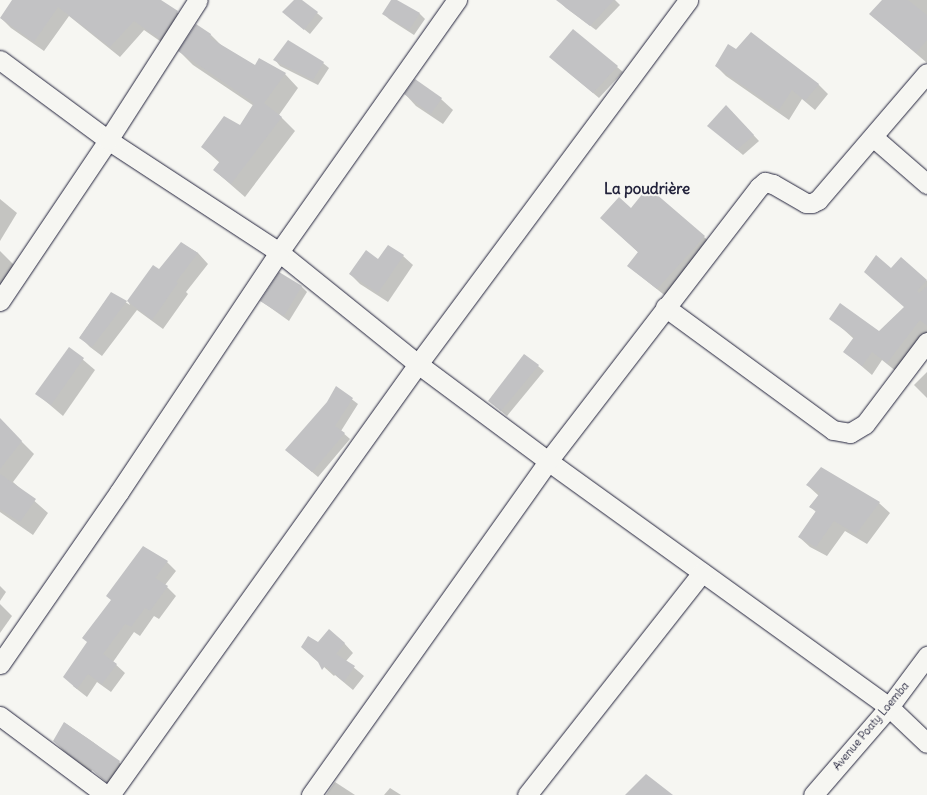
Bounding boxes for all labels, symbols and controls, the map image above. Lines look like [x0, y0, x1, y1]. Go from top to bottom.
district label: La poudrière [604, 180, 690, 198]
street label: Avenue Poaty Loemba [830, 679, 912, 773]

